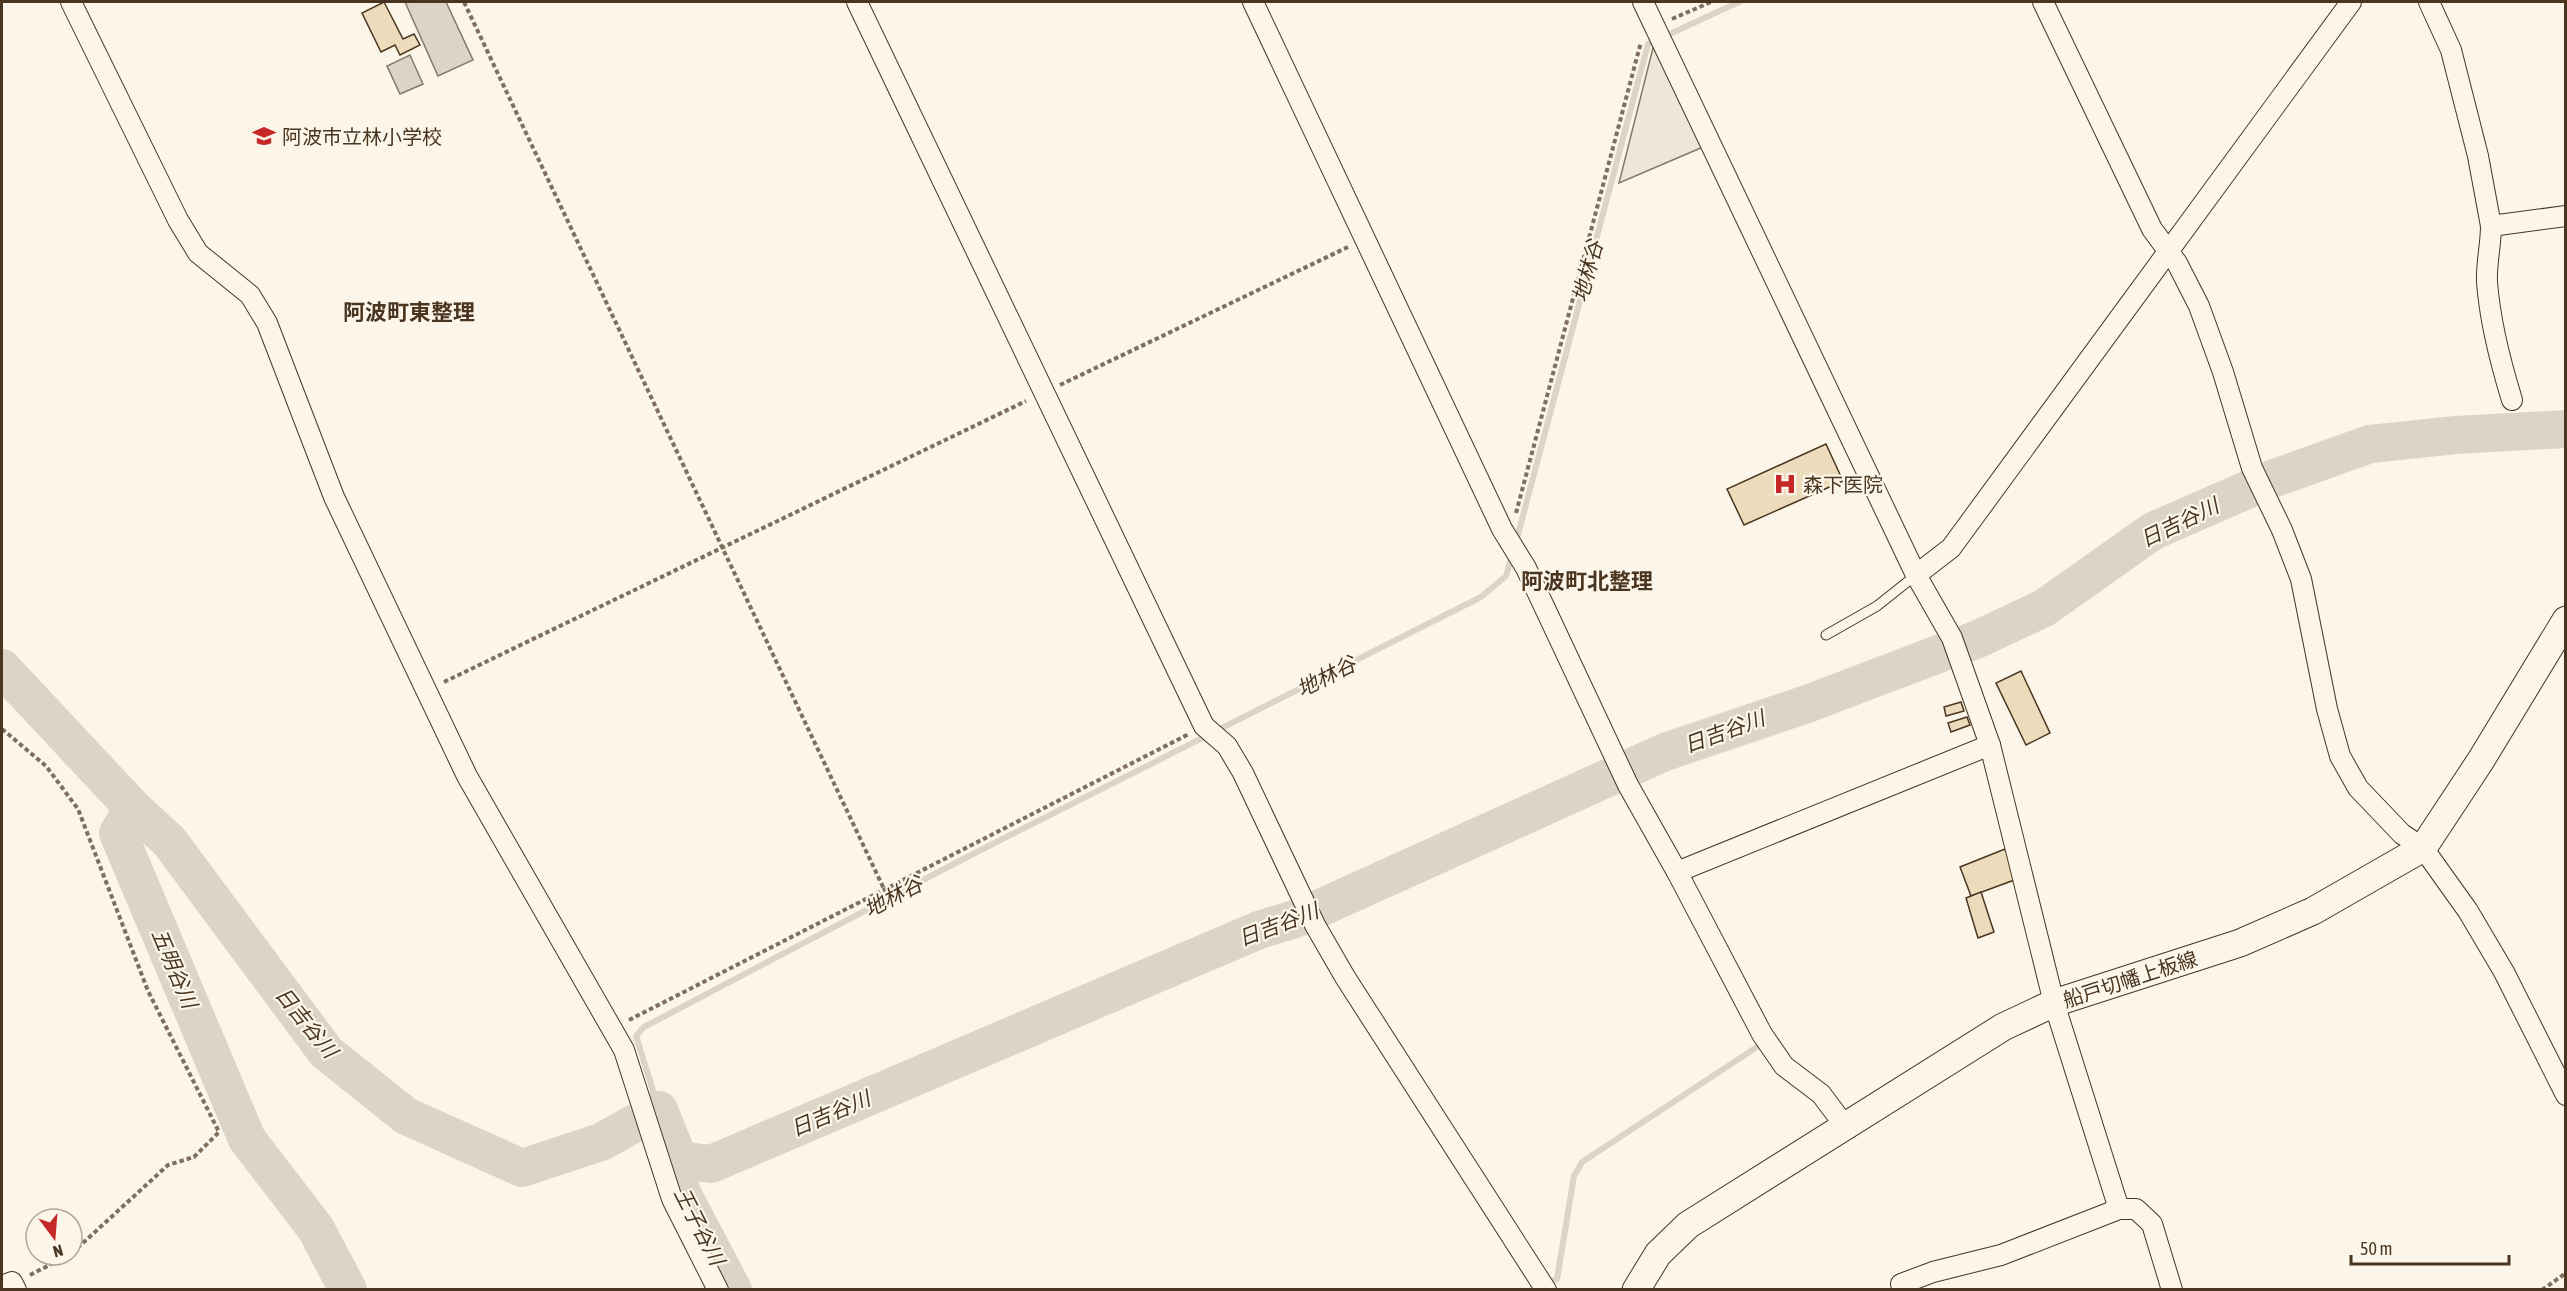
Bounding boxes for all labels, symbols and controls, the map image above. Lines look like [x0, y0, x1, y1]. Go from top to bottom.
school or university icon: 阿波市立林小学校 [251, 123, 277, 149]
place label: 阿波市立林小学校 [282, 125, 442, 148]
water label: 地林谷 [1567, 236, 1607, 305]
district label: 阿波町東整理 [343, 299, 475, 325]
hospital icon: 森下医院 [1772, 471, 1798, 497]
place label: 森下医院 [1803, 473, 1883, 496]
water label: 日吉谷川 [2136, 492, 2224, 551]
district label: 阿波町北整理 [1521, 568, 1653, 594]
water label: 地林谷 [1292, 650, 1361, 701]
water label: 日吉谷川 [1680, 705, 1769, 757]
water label: 地林谷 [860, 870, 928, 921]
water label: 日吉谷川 [1234, 897, 1323, 950]
water label: 五明谷川 [148, 925, 203, 1013]
street label: 船戸切幡上板線 [2060, 946, 2200, 1012]
water label: 日吉谷川 [271, 982, 344, 1064]
water label: 日吉谷川 [787, 1085, 875, 1140]
water label: 王子谷川 [670, 1183, 731, 1271]
north arrow [24, 1207, 84, 1267]
scale bar [2351, 1228, 2508, 1266]
text: 50 m [2360, 1238, 2392, 1259]
text: N [51, 1241, 65, 1261]

